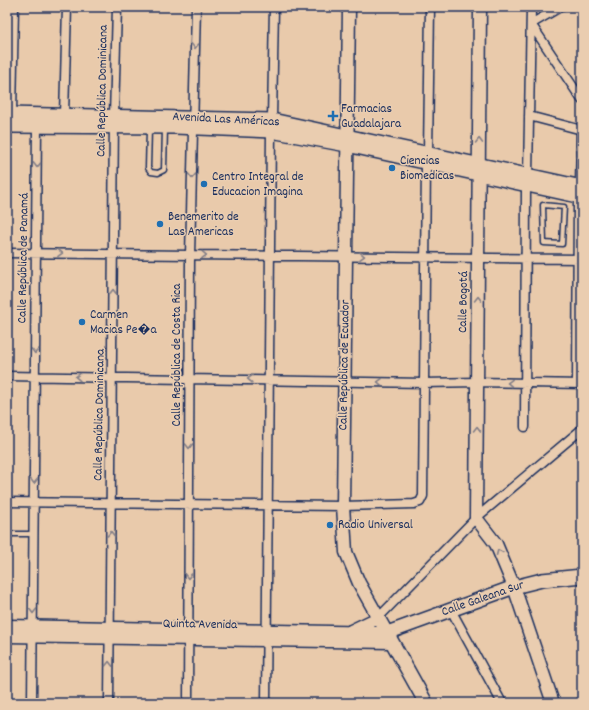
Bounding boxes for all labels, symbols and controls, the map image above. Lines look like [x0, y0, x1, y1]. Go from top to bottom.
street label: Calle República Dominicana [92, 24, 114, 157]
one-way arrow [191, 43, 199, 49]
place label: Farmacias Guadalajara [341, 100, 402, 134]
street label: Avenida Las Américas [172, 108, 280, 132]
marker: Farmacias Guadalajara [328, 111, 338, 121]
one-way arrow [475, 138, 483, 144]
place label: Ciencias Biomedicas [400, 152, 454, 186]
one-way arrow [33, 162, 41, 168]
marker: Ciencias Biomedicas [387, 163, 397, 173]
place label: Centro Integral de Educacion Imagina [212, 168, 304, 202]
one-way arrow [188, 173, 196, 179]
marker: Centro Integral de Educacion Imagina [199, 179, 209, 189]
street label: Calle República de Panamá [13, 192, 35, 324]
place label: Benemerito de Las Americas [168, 208, 239, 242]
marker: Benemerito de Las Americas [155, 219, 165, 229]
one-way arrow [57, 249, 63, 257]
one-way arrow [201, 251, 207, 259]
one-way arrow [359, 252, 365, 260]
street label: Calle Bogotá [454, 270, 474, 333]
street label: Calle República de Costa Rica [168, 283, 187, 426]
one-way arrow [109, 289, 117, 295]
one-way arrow [474, 296, 482, 302]
street label: Calle República de Ecuador [334, 299, 356, 431]
place label: Carmen Macias Pe�a [90, 306, 157, 340]
marker: Carmen Macias Pe�a [77, 317, 87, 327]
one-way arrow [31, 348, 39, 354]
street label: Calle República Dominicana [89, 348, 111, 481]
one-way arrow [75, 373, 81, 381]
one-way arrow [247, 375, 253, 384]
one-way arrow [377, 378, 383, 386]
one-way arrow [507, 378, 513, 387]
one-way arrow [473, 426, 481, 432]
one-way arrow [185, 443, 193, 449]
one-way arrow [30, 478, 38, 484]
place label: Radio Universal [338, 516, 413, 535]
marker: Radio Universal [325, 520, 335, 530]
one-way arrow [106, 531, 115, 537]
one-way arrow [496, 548, 504, 556]
one-way arrow [184, 573, 192, 579]
street label: Calle Galeana Sur [439, 576, 527, 622]
one-way arrow [29, 608, 37, 614]
street label: Quinta Avenida [163, 615, 238, 635]
one-way arrow [105, 661, 113, 667]

